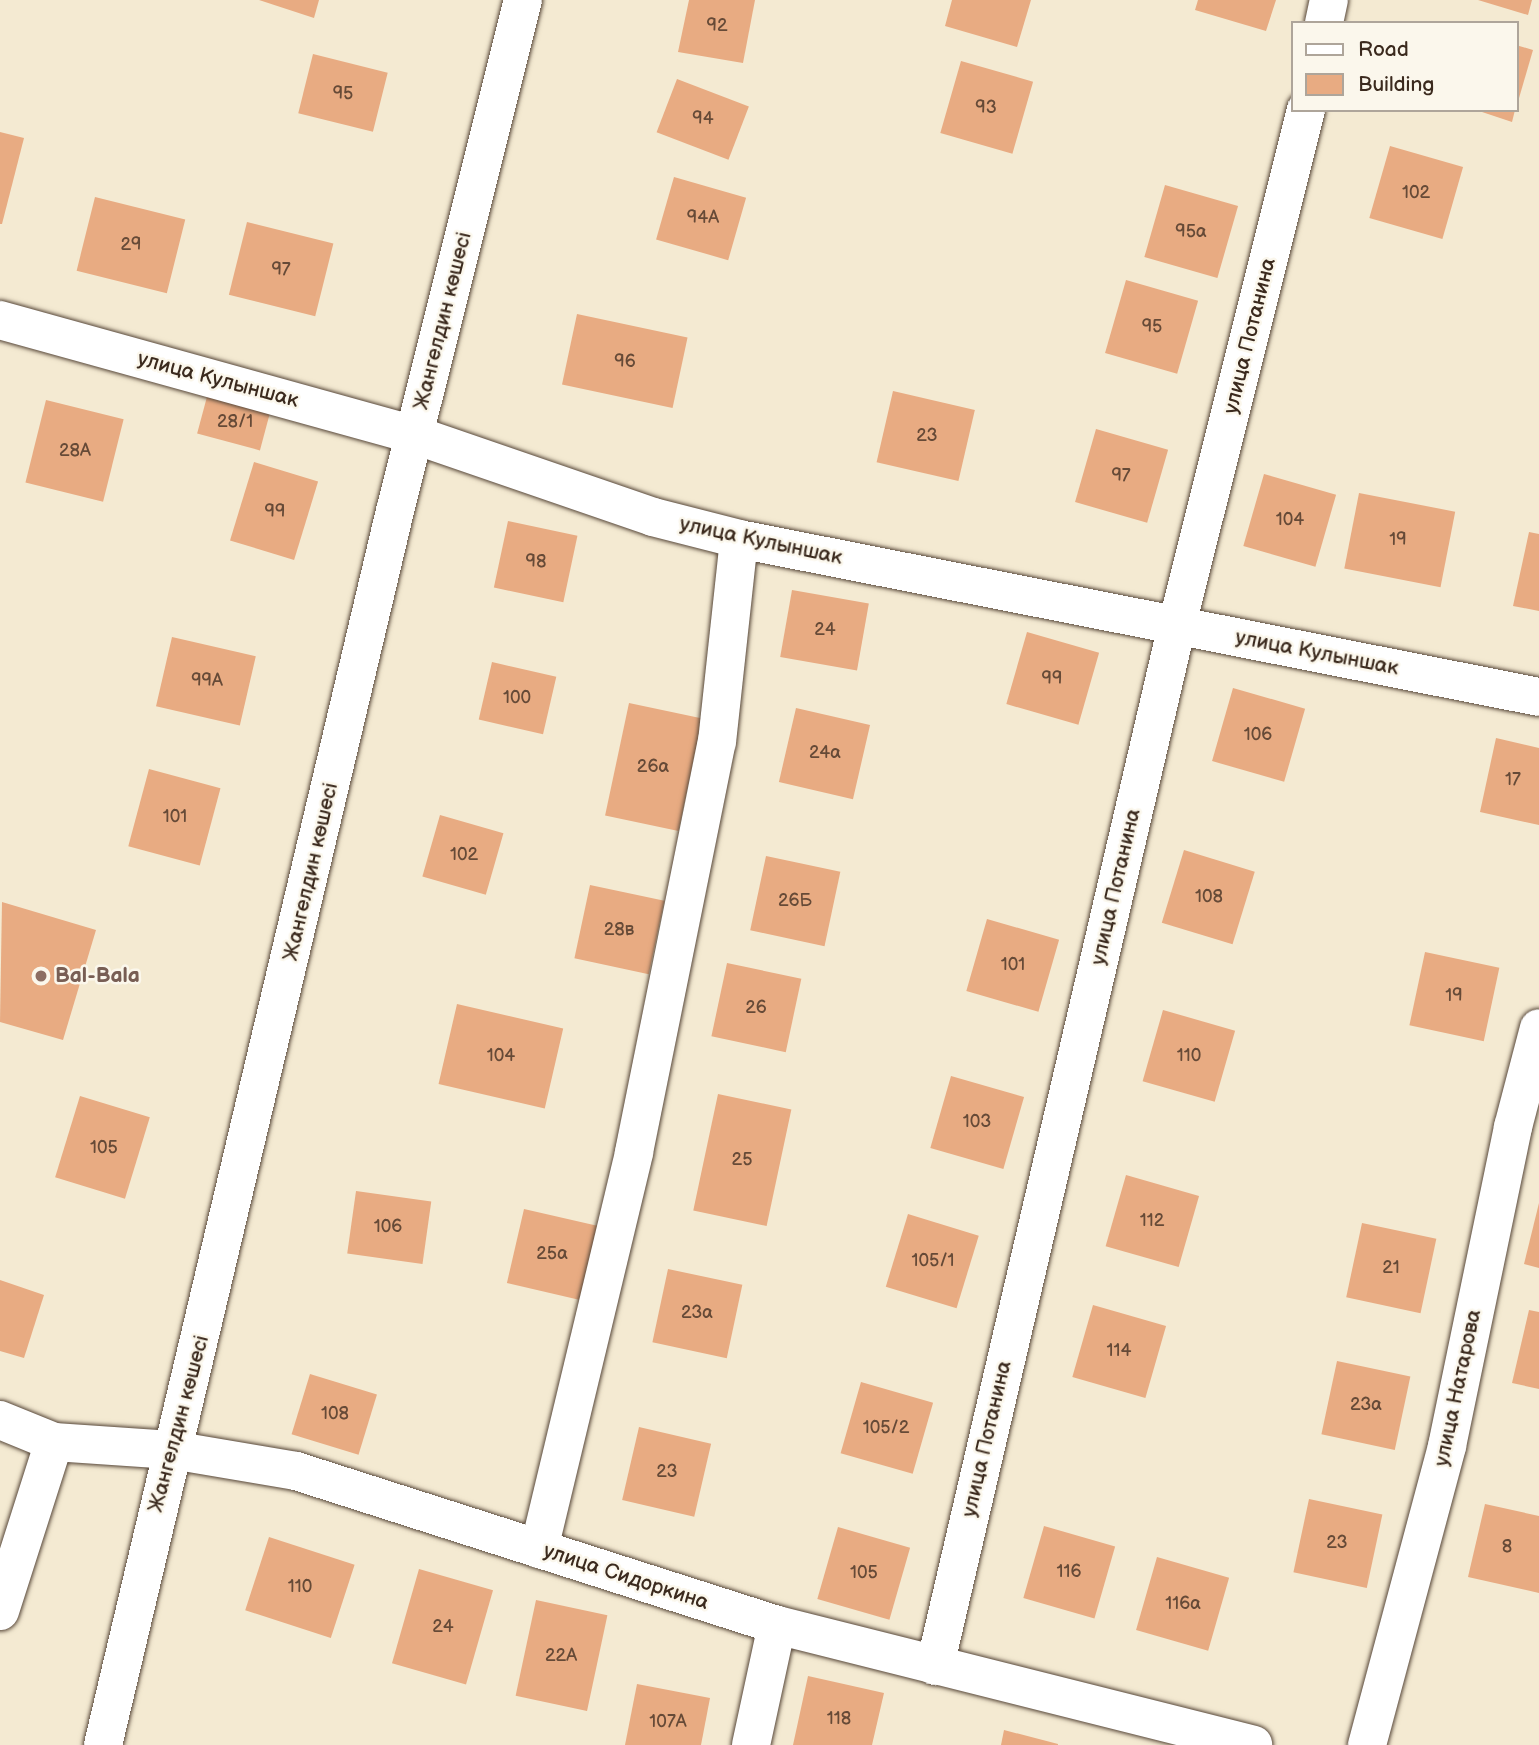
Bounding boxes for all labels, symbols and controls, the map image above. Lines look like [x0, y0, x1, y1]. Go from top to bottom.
house number: 92 [706, 15, 728, 37]
legend [1290, 21, 1518, 112]
text: Road [1358, 37, 1409, 62]
text: Building [1358, 72, 1434, 97]
house number: 95 [333, 83, 353, 105]
house number: 93 [975, 97, 997, 119]
house number: 94 [692, 108, 714, 130]
house number: 102 [1402, 182, 1430, 204]
house number: 94А [687, 207, 719, 229]
house number: 95а [1175, 221, 1207, 243]
street label: Жангелдин көшесі [409, 229, 477, 413]
house number: 29 [120, 234, 142, 256]
street label: улица Потанина [1218, 255, 1282, 417]
house number: 97 [271, 259, 291, 281]
house number: 95 [1142, 316, 1162, 338]
street label: улица Кулыншак [135, 346, 301, 414]
house number: 96 [614, 351, 636, 373]
house number: 28/1 [217, 411, 253, 433]
house number: 23 [916, 425, 938, 447]
house number: 28А [59, 440, 91, 462]
house number: 97 [1111, 465, 1131, 487]
house number: 99 [265, 501, 285, 523]
house number: 104 [1276, 509, 1304, 531]
street label: улица Кулыншак [677, 511, 845, 571]
house number: 19 [1389, 529, 1407, 551]
house number: 98 [526, 551, 546, 573]
house number: 24 [814, 619, 836, 641]
street label: улица Кулыншак [1233, 625, 1401, 681]
house number: 99 [1042, 668, 1062, 690]
house number: 99А [191, 670, 223, 692]
house number: 100 [503, 687, 531, 709]
house number: 106 [1244, 724, 1272, 746]
house number: 24а [809, 742, 841, 764]
house number: 26а [637, 756, 669, 778]
house number: 17 [1505, 769, 1521, 791]
street label: Жангелдин көшесі [278, 780, 344, 964]
house number: 101 [163, 806, 187, 828]
street label: улица Потанина [1086, 806, 1146, 968]
house number: 102 [450, 844, 478, 866]
house number: 108 [1195, 886, 1223, 908]
house number: 26Б [778, 890, 812, 912]
house number: 28в [604, 919, 634, 941]
house number: 101 [1001, 954, 1025, 976]
place label: Bal-Bala [55, 963, 140, 989]
marker: Bal-Bala [33, 968, 49, 984]
house number: 19 [1445, 985, 1463, 1007]
house number: 26 [745, 997, 767, 1019]
house number: 104 [487, 1045, 515, 1067]
house number: 110 [1177, 1045, 1201, 1067]
house number: 103 [963, 1111, 991, 1133]
house number: 105 [90, 1137, 118, 1159]
house number: 25 [732, 1149, 752, 1171]
house number: 112 [1140, 1210, 1164, 1232]
house number: 106 [374, 1216, 402, 1238]
house number: 25а [536, 1243, 568, 1265]
house number: 105/1 [912, 1250, 954, 1272]
house number: 21 [1382, 1257, 1400, 1279]
house number: 23а [681, 1302, 713, 1324]
street label: улица Натарова [1429, 1307, 1487, 1469]
street label: Жангелдин көшесі [143, 1333, 215, 1515]
house number: 114 [1107, 1340, 1131, 1362]
street label: улица Потанина [957, 1358, 1017, 1520]
house number: 23а [1350, 1394, 1382, 1416]
house number: 108 [321, 1403, 349, 1425]
house number: 105/2 [863, 1417, 909, 1439]
house number: 23 [656, 1461, 678, 1483]
house number: 23 [1326, 1532, 1348, 1554]
house number: 8 [1502, 1536, 1512, 1558]
street label: улица Сидоркина [540, 1538, 712, 1616]
house number: 116 [1057, 1561, 1081, 1583]
house number: 105 [850, 1562, 878, 1584]
house number: 110 [288, 1576, 312, 1598]
house number: 116а [1165, 1593, 1201, 1615]
house number: 24 [432, 1616, 454, 1638]
house number: 22А [545, 1645, 577, 1667]
house number: 118 [827, 1708, 851, 1730]
house number: 107А [649, 1711, 687, 1733]

